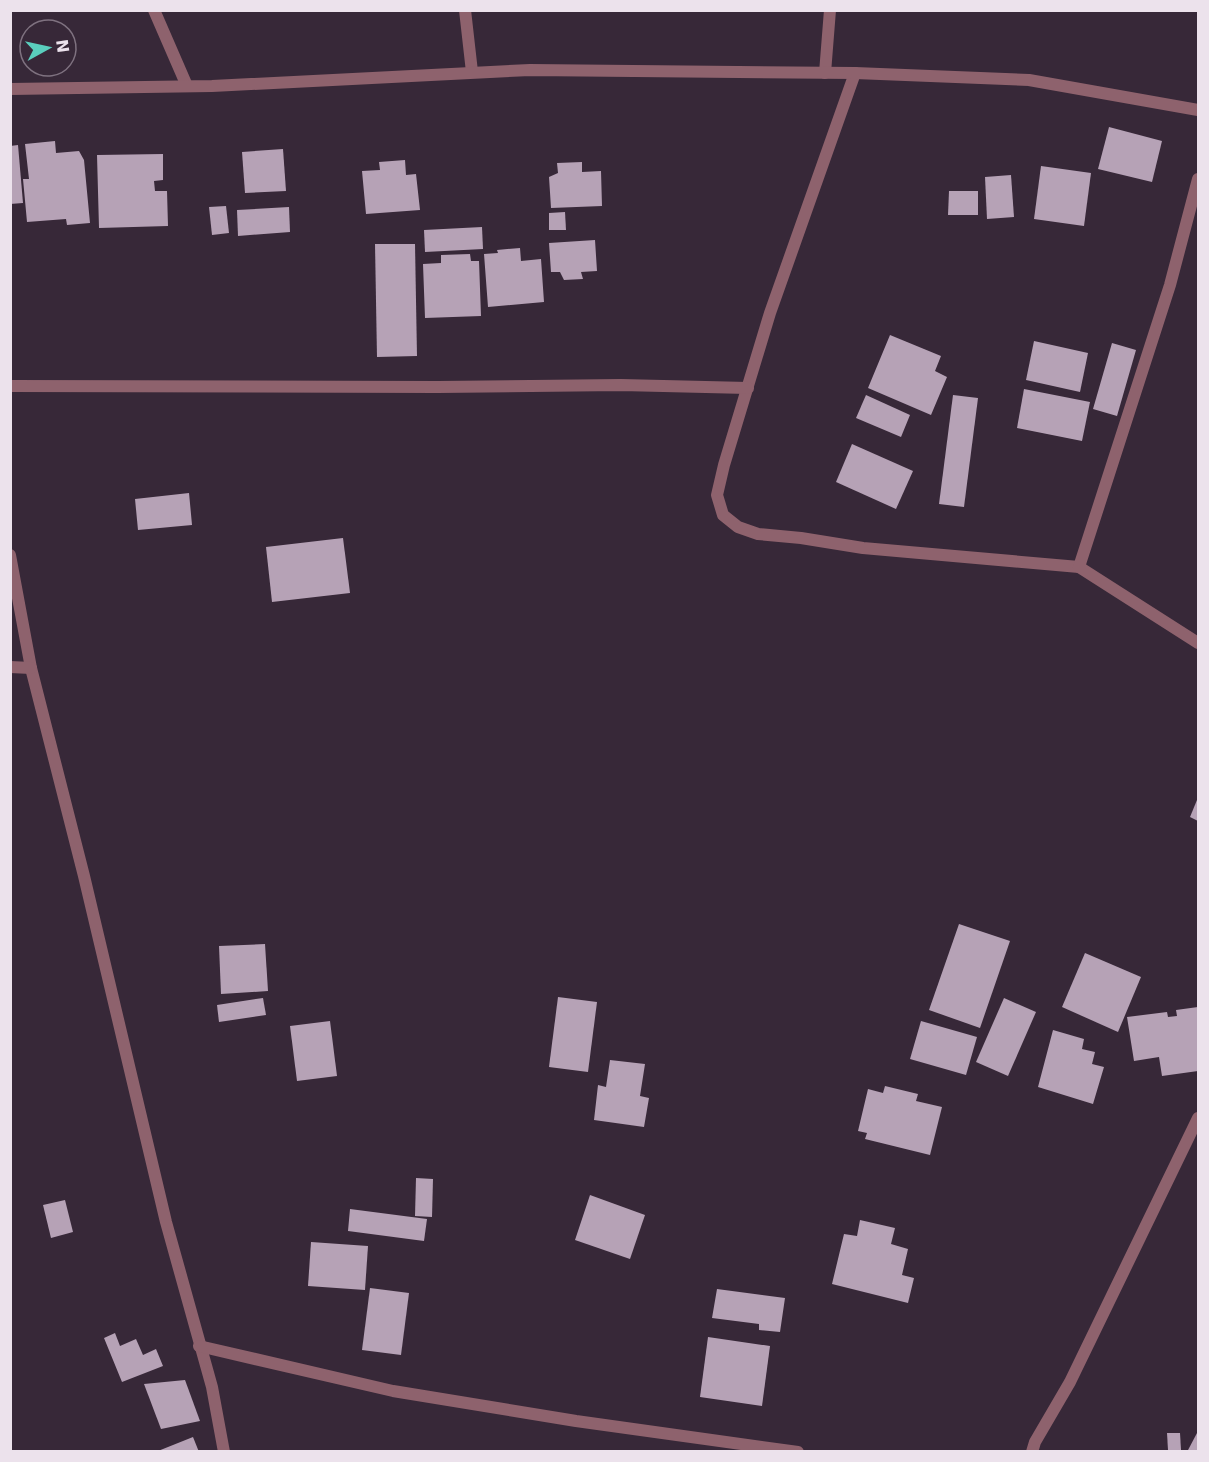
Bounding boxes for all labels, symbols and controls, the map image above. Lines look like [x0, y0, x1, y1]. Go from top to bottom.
north arrow [18, 18, 78, 78]
text: N [52, 38, 73, 54]

